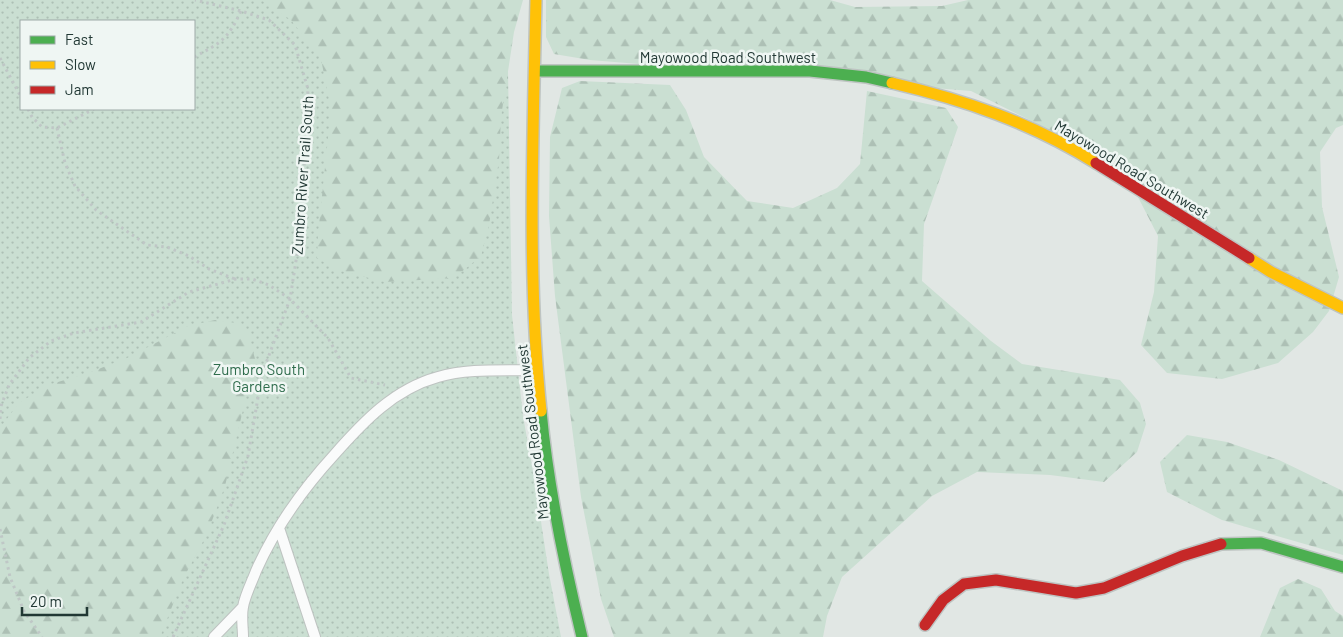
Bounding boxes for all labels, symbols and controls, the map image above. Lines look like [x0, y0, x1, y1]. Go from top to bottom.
legend [20, 20, 195, 110]
text: Fast [65, 30, 93, 48]
street label: Mayowood Road Southwest [640, 48, 816, 66]
text: Slow [65, 55, 96, 73]
text: Jam [65, 80, 94, 98]
street label: Zumbro River Trail South [287, 95, 317, 255]
street label: Mayowood Road Southwest [1052, 116, 1212, 222]
street label: Mayowood Road Southwest [512, 343, 552, 521]
park label: Zumbro South Gardens [213, 360, 305, 395]
scale bar [22, 584, 88, 616]
text: 20 m [30, 592, 62, 610]

